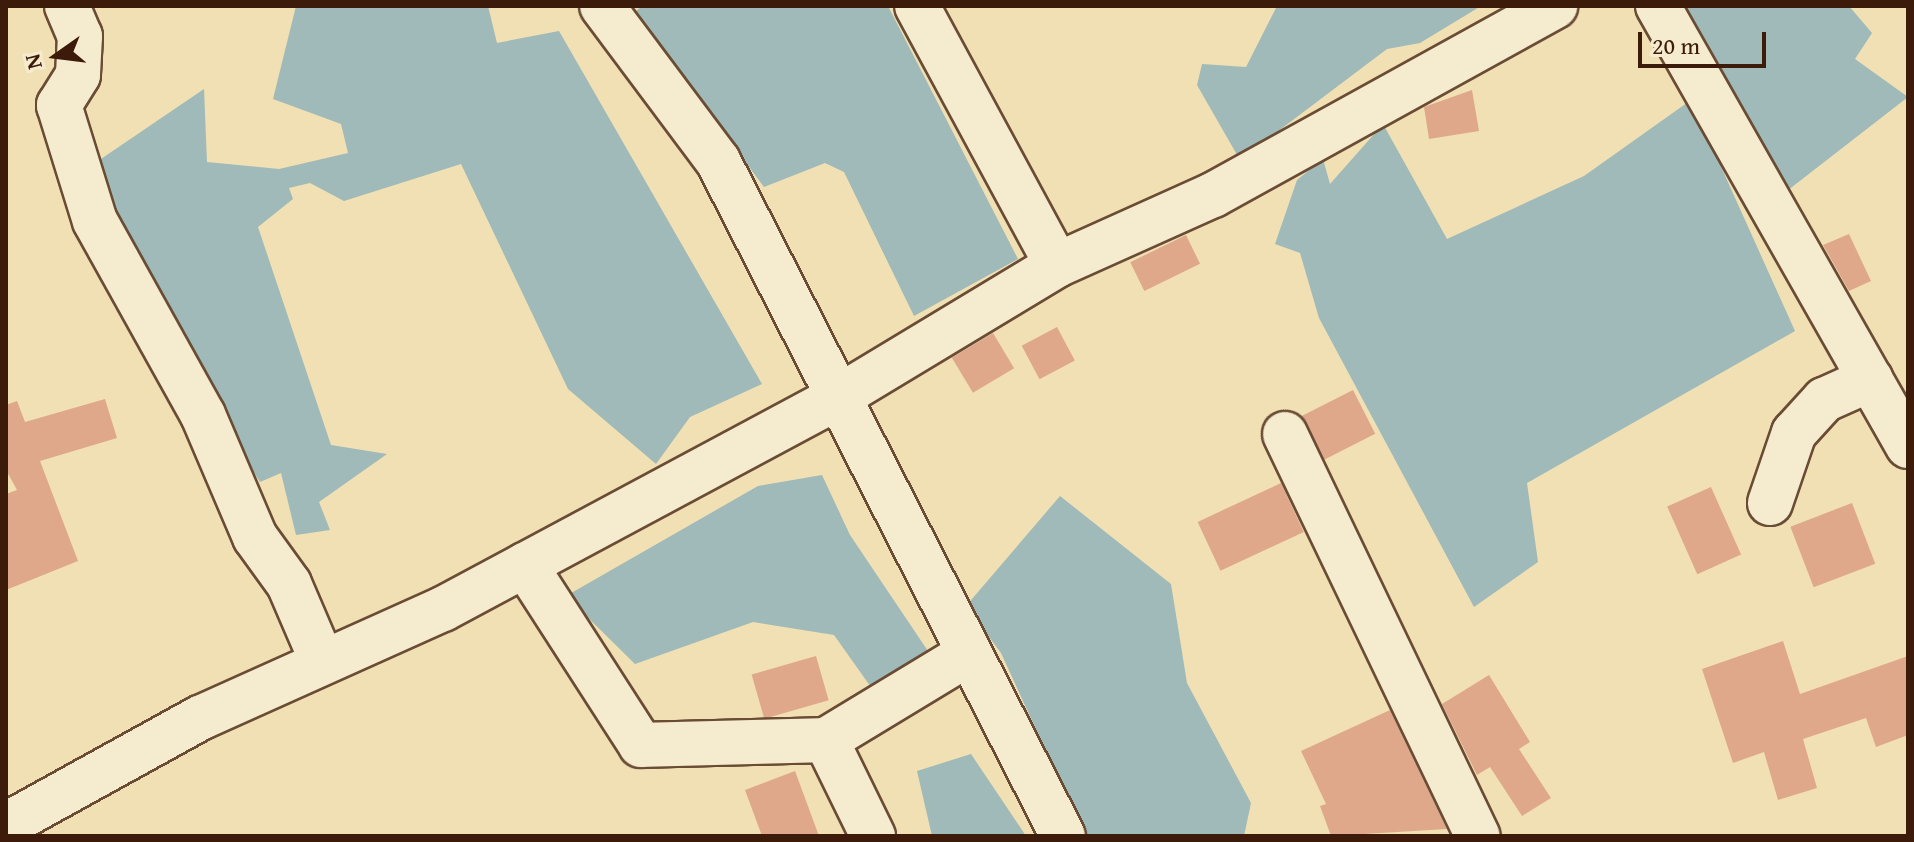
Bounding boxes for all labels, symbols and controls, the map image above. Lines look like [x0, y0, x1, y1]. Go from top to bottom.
north arrow [16, 16, 96, 96]
scale bar [1642, 16, 1770, 66]
text: 20 m [1652, 28, 1700, 63]
text: N [15, 51, 50, 73]

